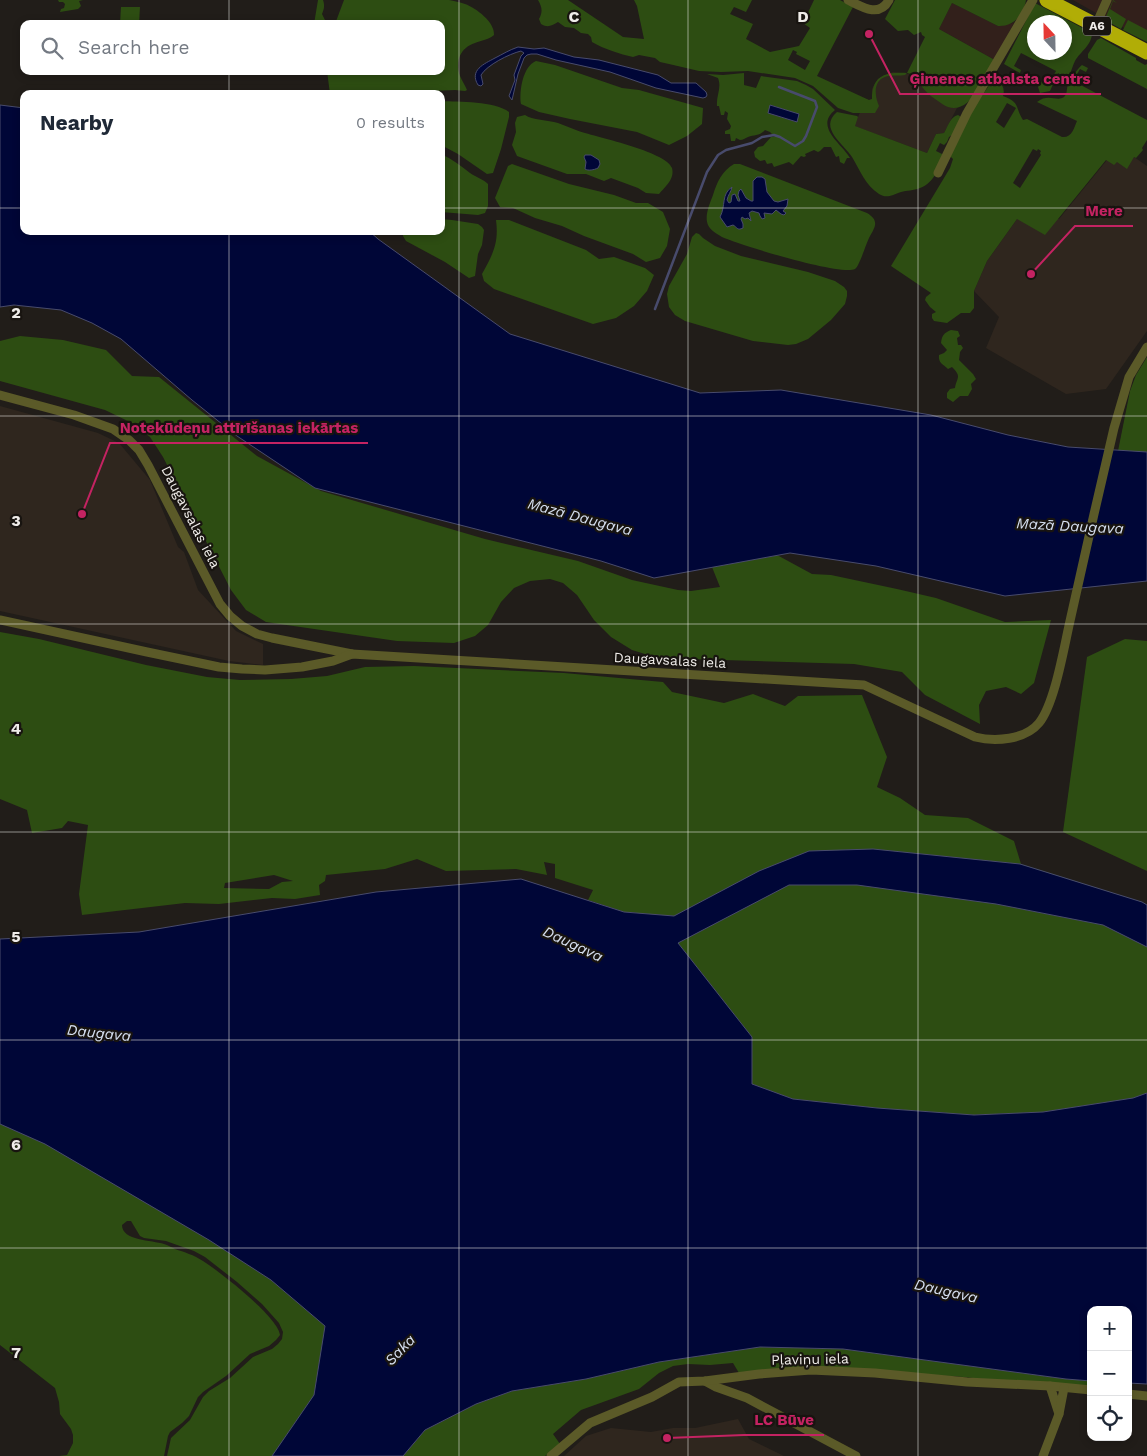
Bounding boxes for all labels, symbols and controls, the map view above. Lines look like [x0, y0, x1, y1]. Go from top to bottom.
text: C [569, 7, 580, 26]
text: D [797, 7, 809, 26]
north arrow [1027, 15, 1072, 60]
road number: A6 [1083, 16, 1111, 36]
search box [20, 20, 445, 75]
icon: search [38, 34, 66, 62]
text: Search here [78, 36, 189, 59]
callout: Ģimenes atbalsta centrs [900, 64, 1101, 94]
text: Ģimenes atbalsta centrs [909, 70, 1091, 88]
text: Nearby [40, 110, 113, 135]
text: 0 results [356, 113, 425, 132]
callout: Mere [1075, 196, 1133, 226]
text: Mere [1085, 202, 1123, 220]
text: 2 [11, 303, 21, 322]
callout: Notekūdeņu attīrīšanas iekārtas [110, 413, 368, 443]
text: Notekūdeņu attīrīšanas iekārtas [120, 419, 358, 437]
street label: Daugavsalas iela [158, 463, 224, 571]
water label: Mazā Daugava [526, 494, 634, 540]
text: 3 [11, 511, 21, 530]
water label: Mazā Daugava [1016, 514, 1124, 538]
street label: Daugavsalas iela [613, 649, 727, 671]
text: 4 [11, 719, 21, 738]
water label: Daugava [540, 922, 606, 966]
text: 5 [11, 927, 21, 946]
water label: Daugava [66, 1021, 132, 1045]
text: 6 [11, 1135, 21, 1154]
water label: Daugava [913, 1275, 979, 1307]
map controls [1087, 1306, 1132, 1441]
button: + [1087, 1306, 1132, 1351]
water label: Saka [381, 1331, 419, 1369]
text: 7 [11, 1343, 21, 1362]
street label: Pļaviņu iela [771, 1350, 849, 1369]
button: − [1087, 1351, 1132, 1396]
button: locate [1087, 1396, 1132, 1441]
callout: LC Būve [744, 1405, 824, 1435]
text: LC Būve [754, 1411, 814, 1429]

